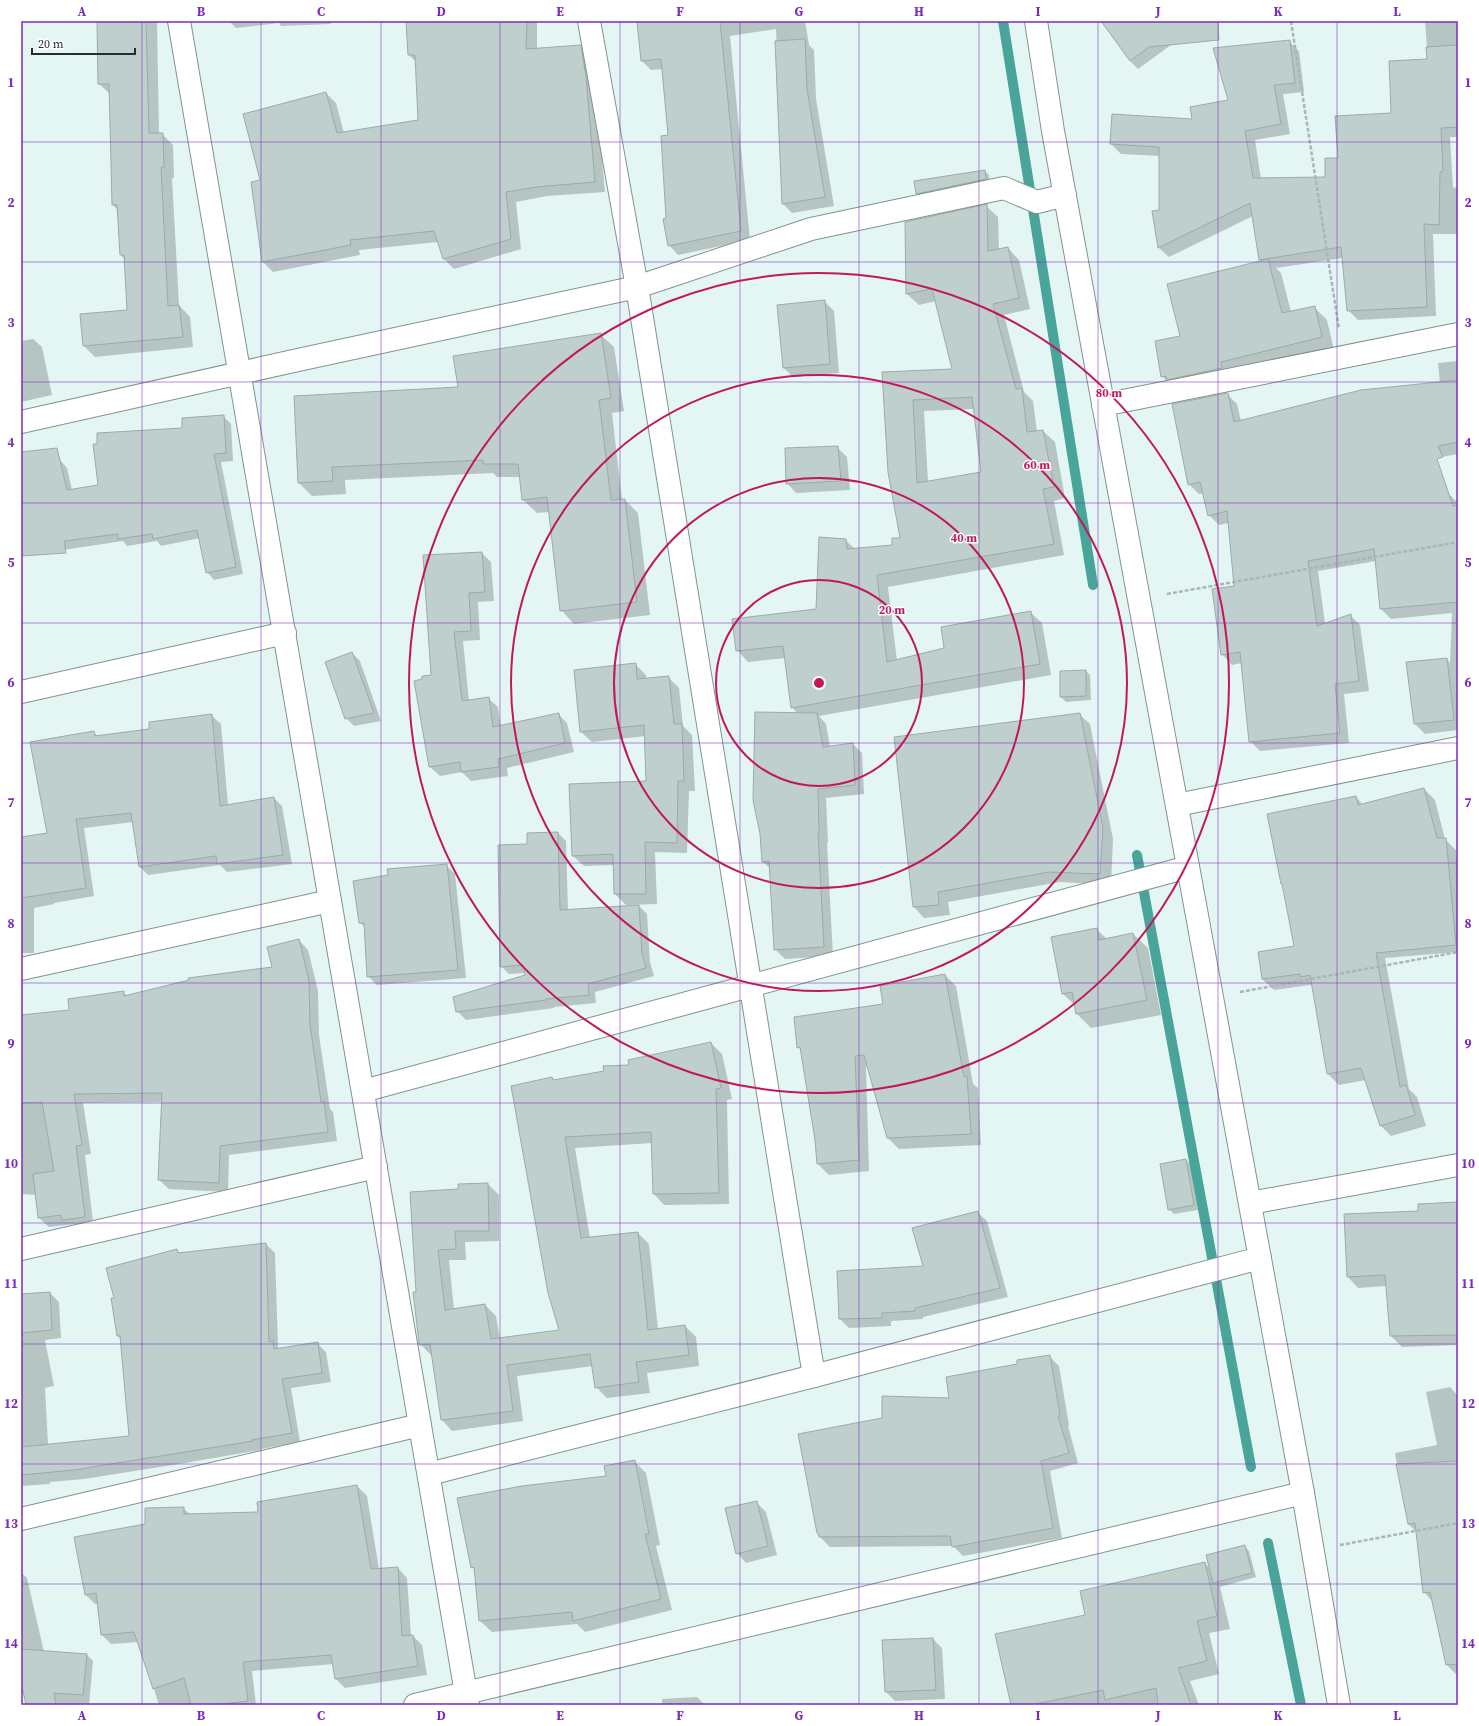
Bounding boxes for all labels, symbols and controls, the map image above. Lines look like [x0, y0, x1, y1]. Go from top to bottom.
text: A [78, 3, 87, 20]
text: B [197, 3, 206, 20]
text: C [317, 3, 325, 20]
text: D [436, 3, 446, 20]
text: E [556, 3, 564, 20]
text: F [676, 3, 684, 20]
text: G [795, 3, 804, 20]
text: H [914, 3, 924, 20]
text: I [1035, 3, 1041, 20]
text: J [1154, 3, 1161, 20]
text: K [1273, 3, 1283, 20]
text: L [1393, 3, 1401, 20]
scale bar [32, 30, 135, 56]
text: 20 m [38, 36, 64, 52]
text: 1 [7, 74, 15, 91]
text: 1 [1464, 74, 1472, 91]
text: 2 [7, 194, 15, 211]
text: 2 [1464, 194, 1472, 211]
text: 3 [7, 314, 15, 331]
text: 3 [1464, 314, 1472, 331]
text: 80 m [1096, 385, 1122, 401]
text: 4 [7, 434, 15, 451]
text: 4 [1464, 434, 1472, 451]
text: 60 m [1024, 457, 1050, 473]
text: 40 m [951, 530, 977, 546]
text: 5 [7, 554, 15, 571]
text: 5 [1464, 554, 1472, 571]
text: 20 m [879, 602, 905, 618]
text: 6 [7, 674, 15, 691]
text: 6 [1464, 674, 1472, 691]
centre of rings [812, 676, 826, 690]
text: 7 [7, 794, 15, 811]
text: 7 [1464, 794, 1472, 811]
text: 8 [7, 915, 15, 932]
text: 8 [1464, 915, 1472, 932]
text: 9 [7, 1035, 15, 1052]
text: 9 [1464, 1035, 1472, 1052]
text: 10 [4, 1155, 18, 1172]
text: 10 [1461, 1155, 1475, 1172]
text: 11 [4, 1275, 18, 1292]
text: 11 [1461, 1275, 1475, 1292]
text: 12 [4, 1395, 18, 1412]
text: 12 [1461, 1395, 1475, 1412]
text: 13 [4, 1515, 18, 1532]
text: 13 [1461, 1515, 1475, 1532]
text: 14 [4, 1635, 18, 1652]
text: 14 [1461, 1635, 1475, 1652]
text: A [78, 1707, 87, 1724]
text: B [197, 1707, 206, 1724]
text: C [317, 1707, 325, 1724]
text: D [436, 1707, 446, 1724]
text: E [556, 1707, 564, 1724]
text: F [676, 1707, 684, 1724]
text: G [795, 1707, 804, 1724]
text: H [914, 1707, 924, 1724]
text: I [1035, 1707, 1041, 1724]
text: J [1154, 1707, 1161, 1724]
text: K [1273, 1707, 1283, 1724]
text: L [1393, 1707, 1401, 1724]

